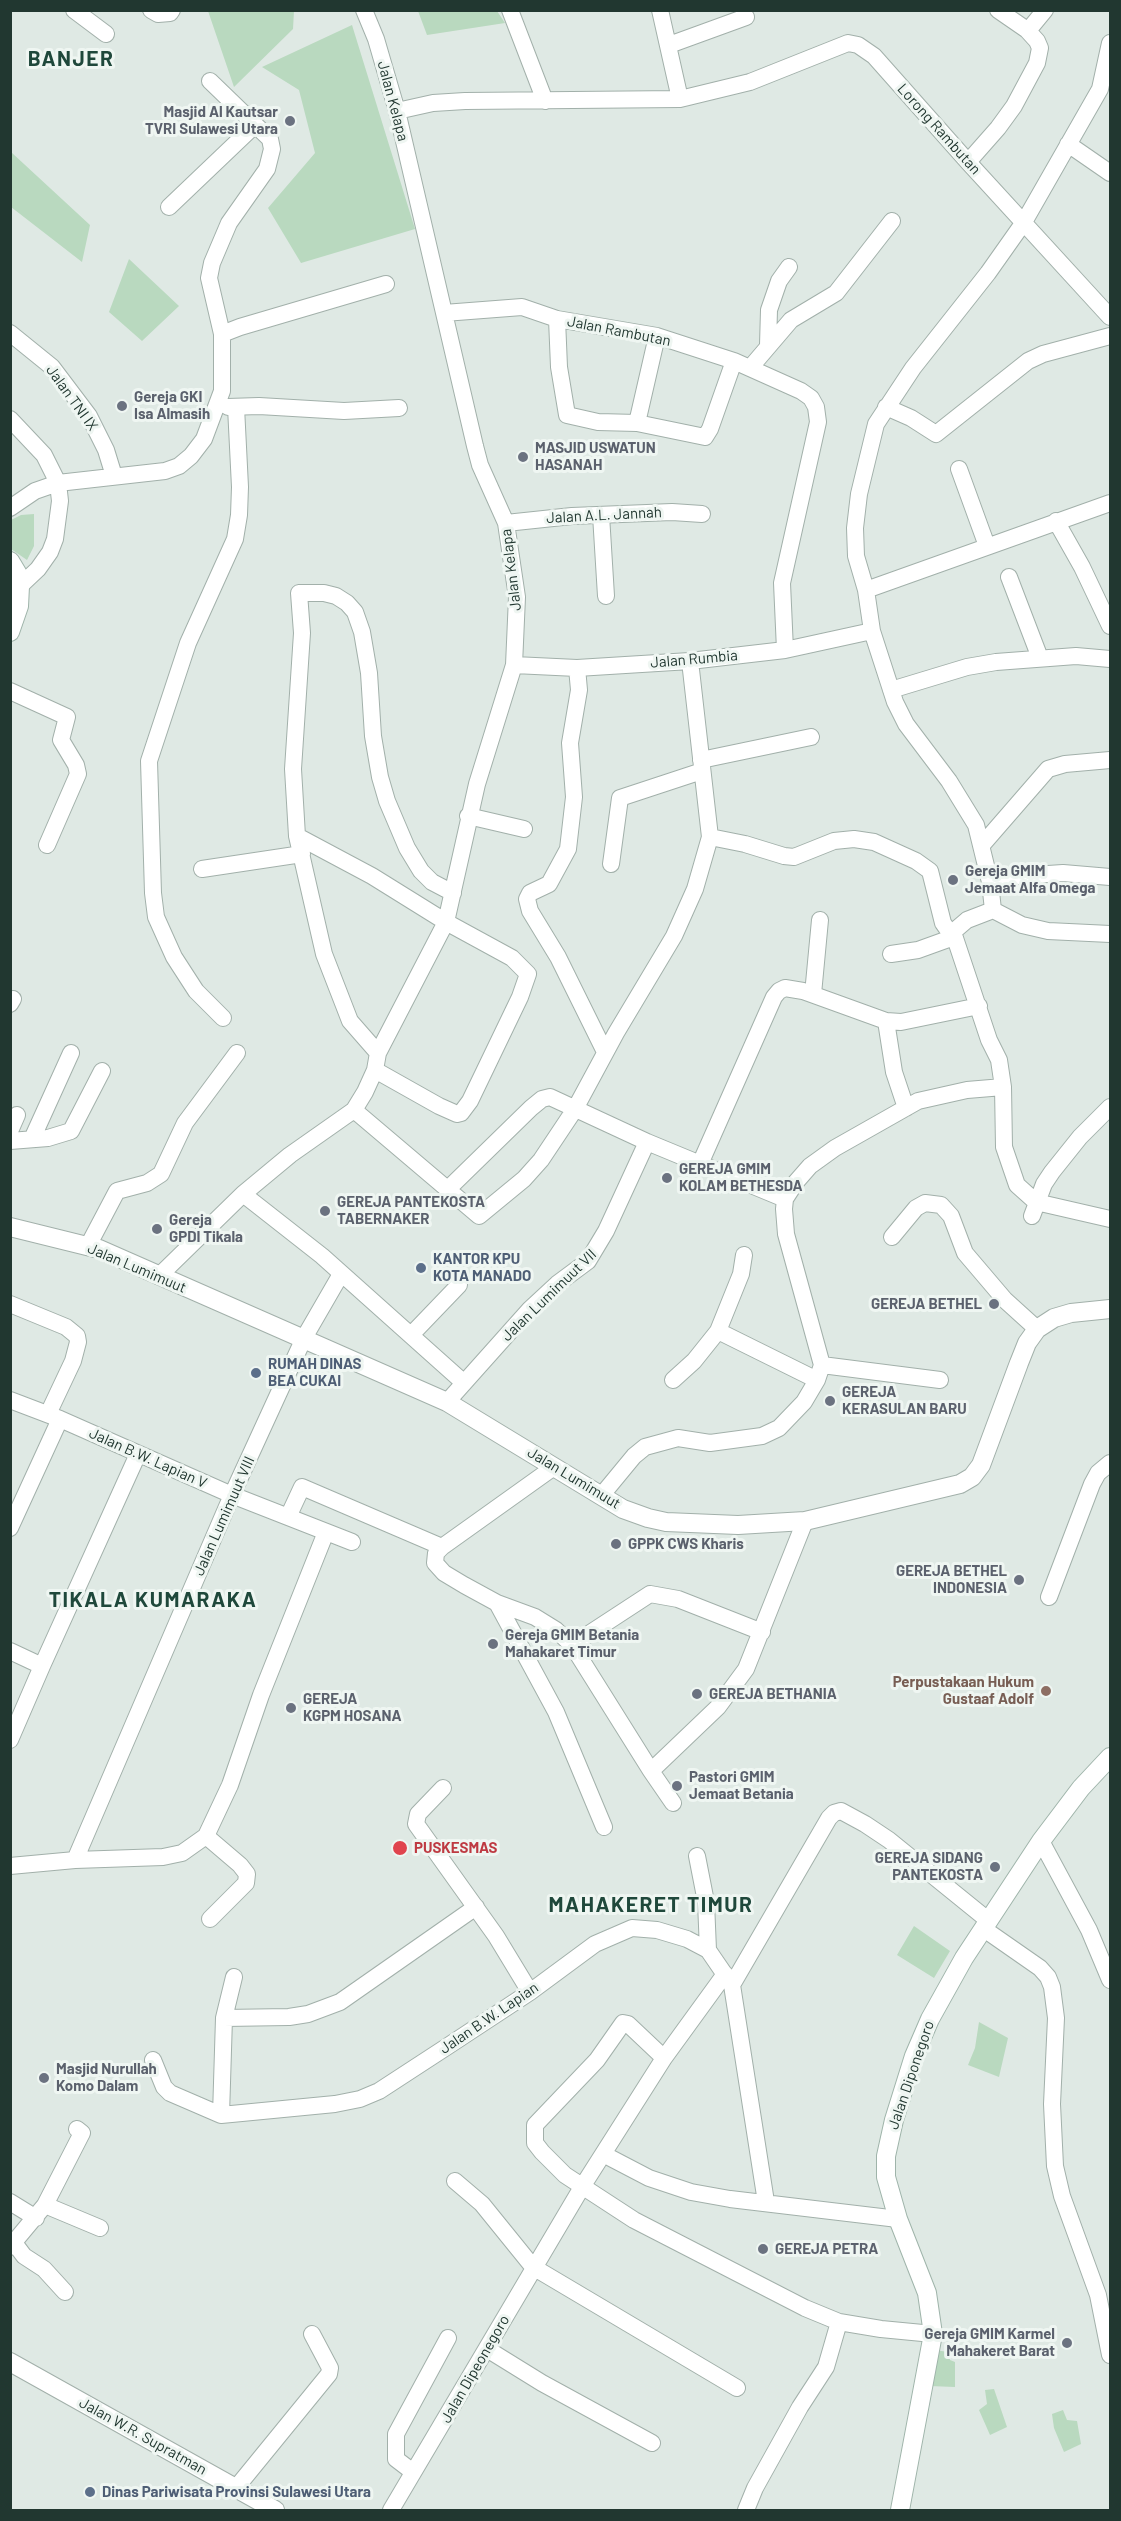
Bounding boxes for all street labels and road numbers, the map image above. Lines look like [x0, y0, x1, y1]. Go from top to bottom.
street label: Jalan Kelapa [374, 59, 412, 143]
street label: Lorong Rambutan [893, 80, 985, 178]
street label: Jalan Rambutan [566, 312, 672, 350]
street label: Jalan TNI IX [42, 362, 102, 434]
street label: Jalan A.L. Jannah [546, 503, 662, 527]
street label: Jalan Kelapa [497, 528, 525, 612]
street label: Jalan Rumbia [649, 646, 739, 672]
street label: Jalan Lumimuut [85, 1239, 189, 1297]
street label: Jalan Lumimuut VII [498, 1245, 600, 1345]
street label: Jalan B.W. Lapian V [86, 1424, 210, 1492]
street label: Jalan Lumimuut [524, 1443, 624, 1513]
street label: Jalan Lumimuut VIII [190, 1454, 258, 1578]
street label: Jalan B.W. Lapian [436, 1978, 542, 2058]
street label: Jalan Diponegoro [884, 2018, 938, 2132]
street label: Jalan Dipeonegoro [437, 2312, 513, 2426]
street label: Jalan W.R. Supratman [76, 2393, 210, 2479]

